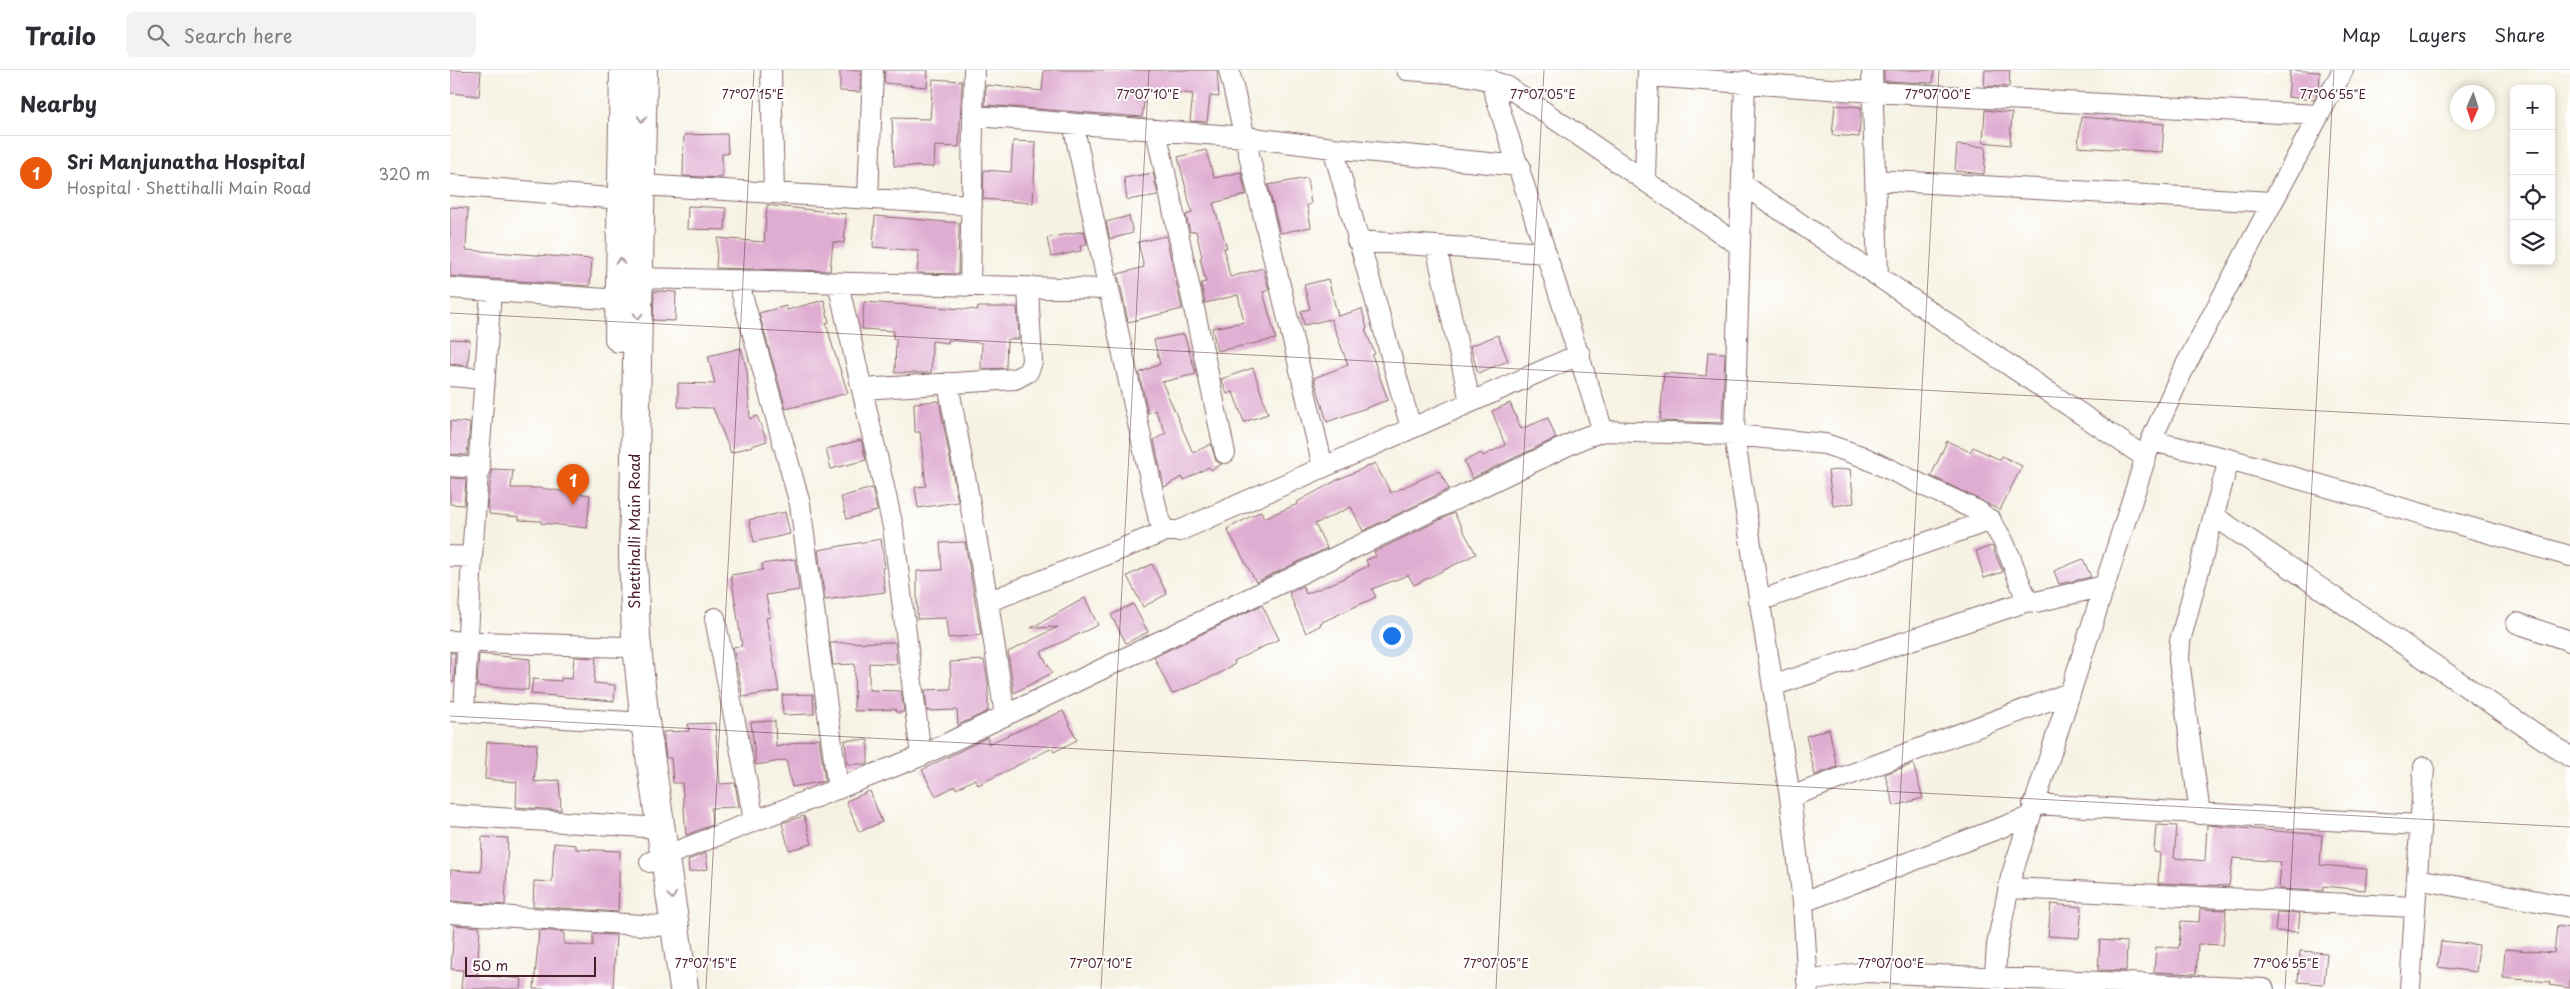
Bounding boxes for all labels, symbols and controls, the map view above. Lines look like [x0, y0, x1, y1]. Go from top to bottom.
search box [126, 12, 476, 57]
text: Trailo [25, 17, 96, 53]
icon: search [144, 21, 172, 49]
text: Search here [184, 21, 292, 49]
text: Map [2342, 21, 2381, 48]
text: Layers [2409, 21, 2466, 48]
text: Share [2494, 21, 2545, 48]
text: 77°07'15"E [722, 85, 784, 103]
text: 77°07'10"E [1116, 85, 1180, 103]
text: 77°07'05"E [1510, 85, 1576, 103]
text: 77°07'00"E [1905, 85, 1971, 103]
text: 77°06'55"E [2300, 85, 2366, 103]
north arrow [2450, 85, 2495, 130]
map controls [2510, 85, 2555, 265]
button: + [2510, 85, 2555, 130]
text: Nearby [20, 87, 97, 119]
one-way arrow [637, 115, 647, 123]
button: − [2510, 130, 2555, 175]
text: Sri Manjunatha Hospital [67, 147, 305, 175]
text: 1 [32, 161, 40, 185]
text: 320 m [379, 161, 430, 185]
text: Hospital · Shettihalli Main Road [67, 175, 311, 199]
button: locate [2510, 175, 2555, 220]
button: layers [2510, 220, 2555, 265]
one-way arrow [615, 257, 625, 264]
one-way arrow [633, 312, 644, 320]
street label: Shettihalli Main Road [622, 453, 645, 609]
pin: 1 [557, 464, 589, 505]
your location [1379, 623, 1405, 649]
one-way arrow [666, 892, 677, 900]
scale bar [465, 954, 596, 977]
text: 77°07'15"E [675, 954, 737, 972]
text: 77°07'10"E [1069, 954, 1133, 972]
text: 77°07'05"E [1463, 954, 1529, 972]
text: 77°07'00"E [1858, 954, 1924, 972]
text: 77°06'55"E [2253, 954, 2319, 972]
text: 50 m [472, 955, 508, 976]

